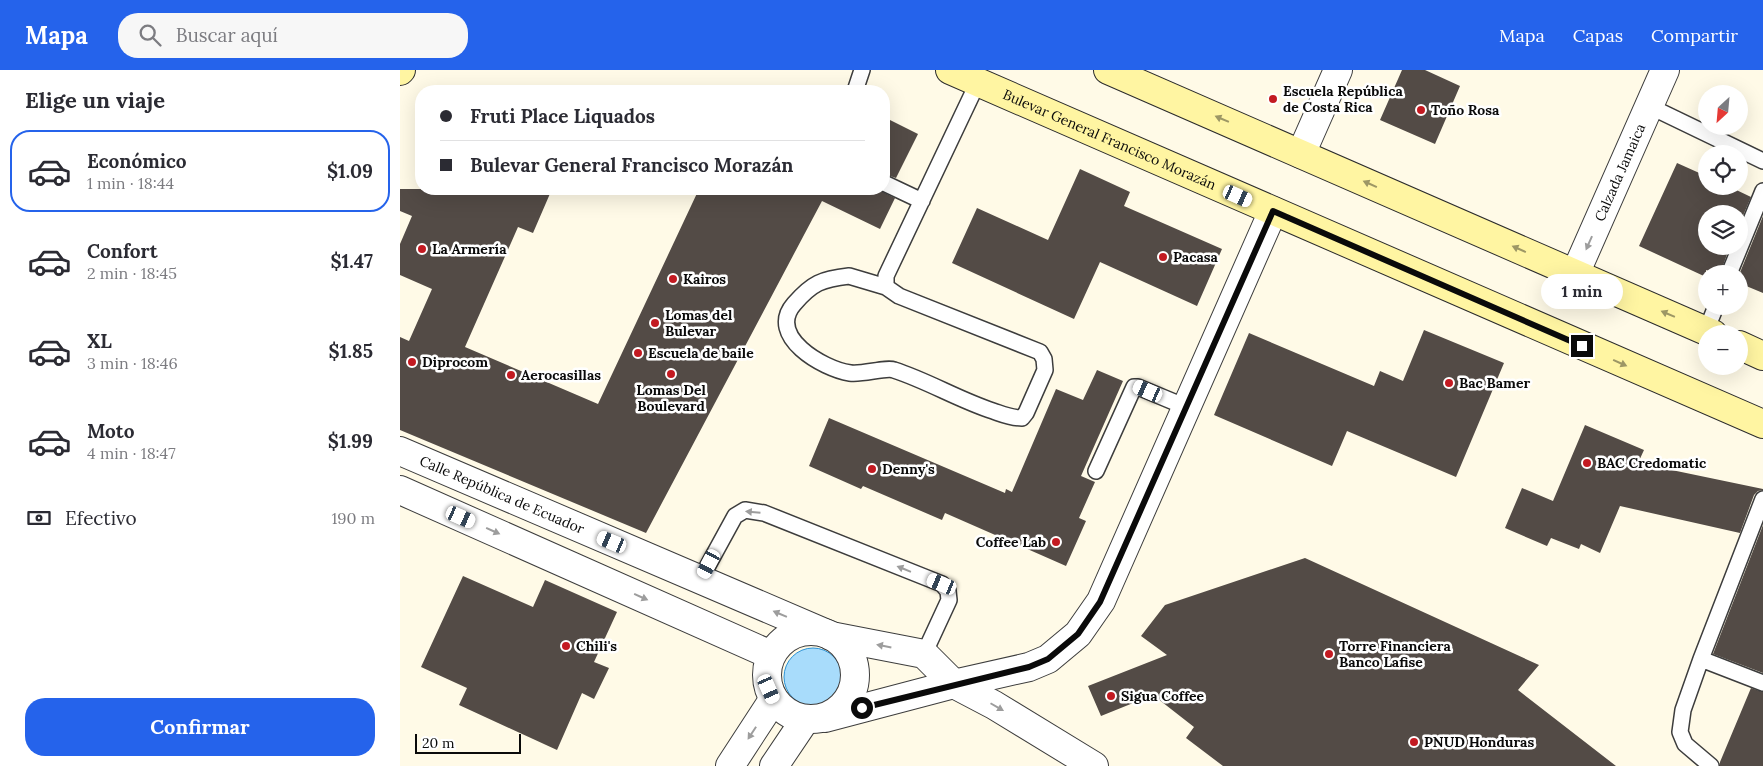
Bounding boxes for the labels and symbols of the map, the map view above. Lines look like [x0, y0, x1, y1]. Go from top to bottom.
place label: Escuela República de Costa Rica [1283, 82, 1403, 116]
street label: Bulevar General Francisco Morazán [1000, 85, 1219, 194]
north arrow [1698, 85, 1748, 135]
marker: Escuela República de Costa Rica [1267, 93, 1279, 105]
place label: Toño Rosa [1431, 101, 1500, 119]
marker: Toño Rosa [1415, 104, 1427, 116]
one-way arrow [1214, 115, 1229, 123]
street label: Calzada Jamaica [1590, 121, 1649, 224]
one-way arrow [1363, 180, 1377, 188]
car [1221, 183, 1254, 209]
one-way arrow [1584, 236, 1592, 250]
place label: La Armería [432, 240, 507, 258]
marker: La Armería [416, 243, 428, 255]
one-way arrow [1512, 245, 1526, 253]
place label: Pacasa [1173, 248, 1219, 266]
marker: Pacasa [1157, 251, 1169, 263]
place label: Kairos [683, 270, 726, 288]
marker: Kairos [667, 273, 679, 285]
callout: 1 min [1541, 274, 1623, 308]
place label: Lomas del Bulevar [665, 306, 733, 340]
one-way arrow [1661, 310, 1675, 318]
marker: Lomas del Bulevar [649, 317, 661, 329]
route end [1571, 335, 1593, 357]
place label: Escuela de baile [648, 344, 754, 362]
marker: Escuela de baile [632, 347, 644, 359]
place label: Diprocom [422, 353, 488, 371]
marker: Diprocom [406, 356, 418, 368]
one-way arrow [1613, 360, 1627, 368]
place label: Aerocasillas [521, 366, 601, 384]
marker: Lomas Del Boulevard [665, 368, 677, 380]
marker: Aerocasillas [505, 369, 517, 381]
place label: Bac Bamer [1459, 374, 1531, 392]
marker: Bac Bamer [1443, 377, 1455, 389]
car [1131, 378, 1164, 404]
place label: Lomas Del Boulevard [636, 381, 706, 415]
street label: Calle República de Ecuador [417, 452, 587, 538]
place label: BAC Credomatic [1597, 454, 1707, 472]
marker: BAC Credomatic [1581, 457, 1593, 469]
place label: Denny's [882, 460, 935, 478]
marker: Denny's [866, 463, 878, 475]
car [444, 504, 477, 530]
one-way arrow [744, 508, 760, 516]
one-way arrow [485, 527, 500, 536]
car [595, 529, 628, 555]
place label: Coffee Lab [976, 533, 1046, 551]
marker: Coffee Lab [1050, 536, 1062, 548]
car [695, 547, 722, 581]
one-way arrow [897, 564, 912, 572]
car [925, 571, 958, 597]
one-way arrow [634, 594, 648, 602]
one-way arrow [773, 609, 787, 617]
place label: Chili's [576, 637, 617, 655]
place label: Torre Financiera Banco Lafise [1339, 637, 1451, 671]
marker: Chili's [560, 640, 572, 652]
one-way arrow [876, 642, 891, 650]
marker: Torre Financiera Banco Lafise [1323, 648, 1335, 660]
car [756, 672, 781, 706]
place label: Sigua Coffee [1121, 687, 1205, 705]
marker: Sigua Coffee [1105, 690, 1117, 702]
route start [851, 697, 873, 719]
one-way arrow [990, 702, 1003, 711]
one-way arrow [747, 726, 756, 740]
scale bar [415, 731, 521, 754]
place label: PNUD Honduras [1424, 733, 1534, 751]
marker: PNUD Honduras [1408, 736, 1420, 748]

